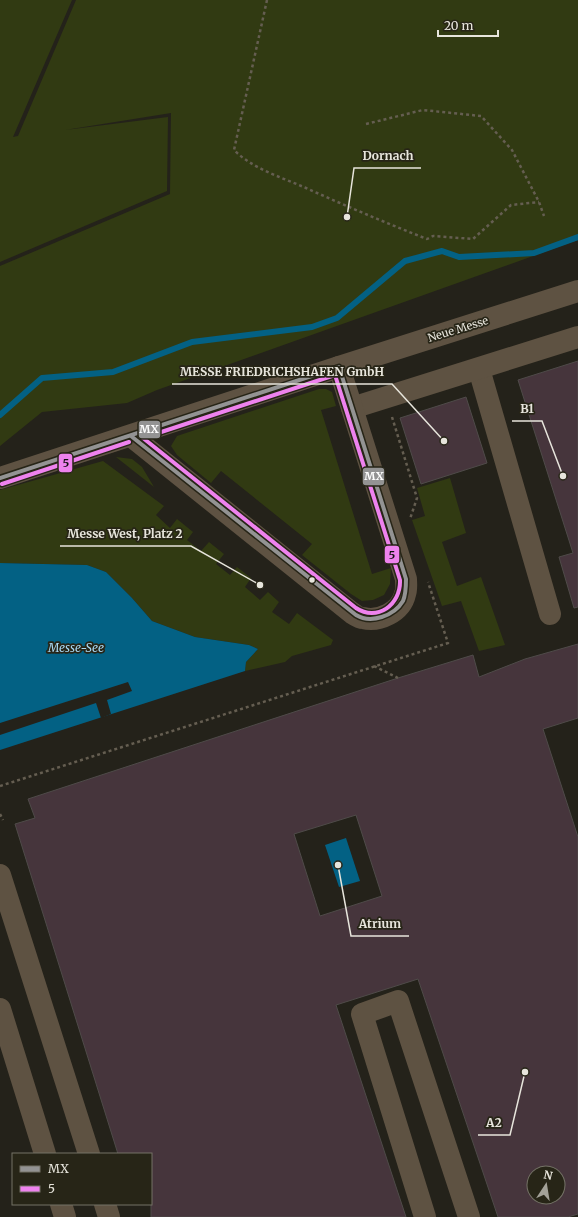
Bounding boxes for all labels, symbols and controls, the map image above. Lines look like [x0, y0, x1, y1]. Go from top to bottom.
scale bar [438, 12, 498, 38]
text: 20 m [444, 18, 473, 33]
callout: Dornach [354, 144, 421, 168]
text: Dornach [363, 148, 414, 163]
street label: Neue Messe [426, 313, 490, 345]
callout: MESSE FRIEDRICHSHAFEN GmbH [172, 360, 392, 384]
text: MESSE FRIEDRICHSHAFEN GmbH [180, 364, 384, 379]
callout: B1 [512, 397, 542, 421]
text: B1 [520, 401, 534, 416]
line badge: MX [138, 420, 161, 439]
text: MX [139, 422, 159, 436]
line badge: 5 [58, 453, 73, 473]
text: 5 [63, 456, 69, 470]
line badge: MX [362, 467, 385, 486]
text: MX [364, 469, 384, 483]
callout: Messe West, Platz 2 [60, 522, 191, 546]
text: Messe West, Platz 2 [67, 526, 183, 541]
line badge: 5 [384, 545, 400, 564]
text: 5 [389, 548, 395, 562]
unlabelled marker [307, 575, 317, 585]
water label: Messe-See [47, 640, 104, 655]
callout: Atrium [351, 912, 409, 936]
text: Atrium [358, 916, 401, 931]
callout: A2 [478, 1111, 510, 1135]
text: A2 [485, 1115, 502, 1130]
legend [12, 1153, 152, 1205]
text: MX [48, 1161, 69, 1176]
north arrow [526, 1165, 566, 1205]
text: N [542, 1167, 554, 1183]
text: 5 [48, 1181, 55, 1196]

